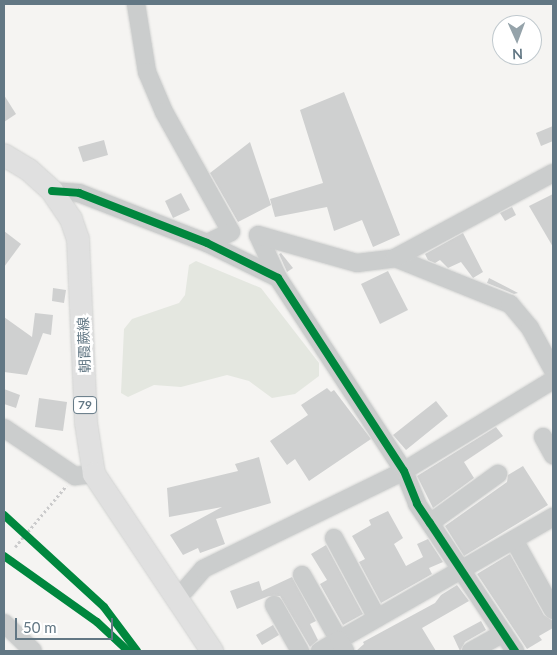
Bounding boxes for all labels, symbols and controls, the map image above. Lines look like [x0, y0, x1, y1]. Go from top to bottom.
north arrow [492, 15, 542, 65]
text: N [512, 46, 523, 63]
street label: 朝霞蕨線 [75, 317, 93, 373]
road number: 79 [72, 396, 98, 414]
scale bar [18, 608, 115, 640]
text: 50 m [23, 618, 57, 636]

